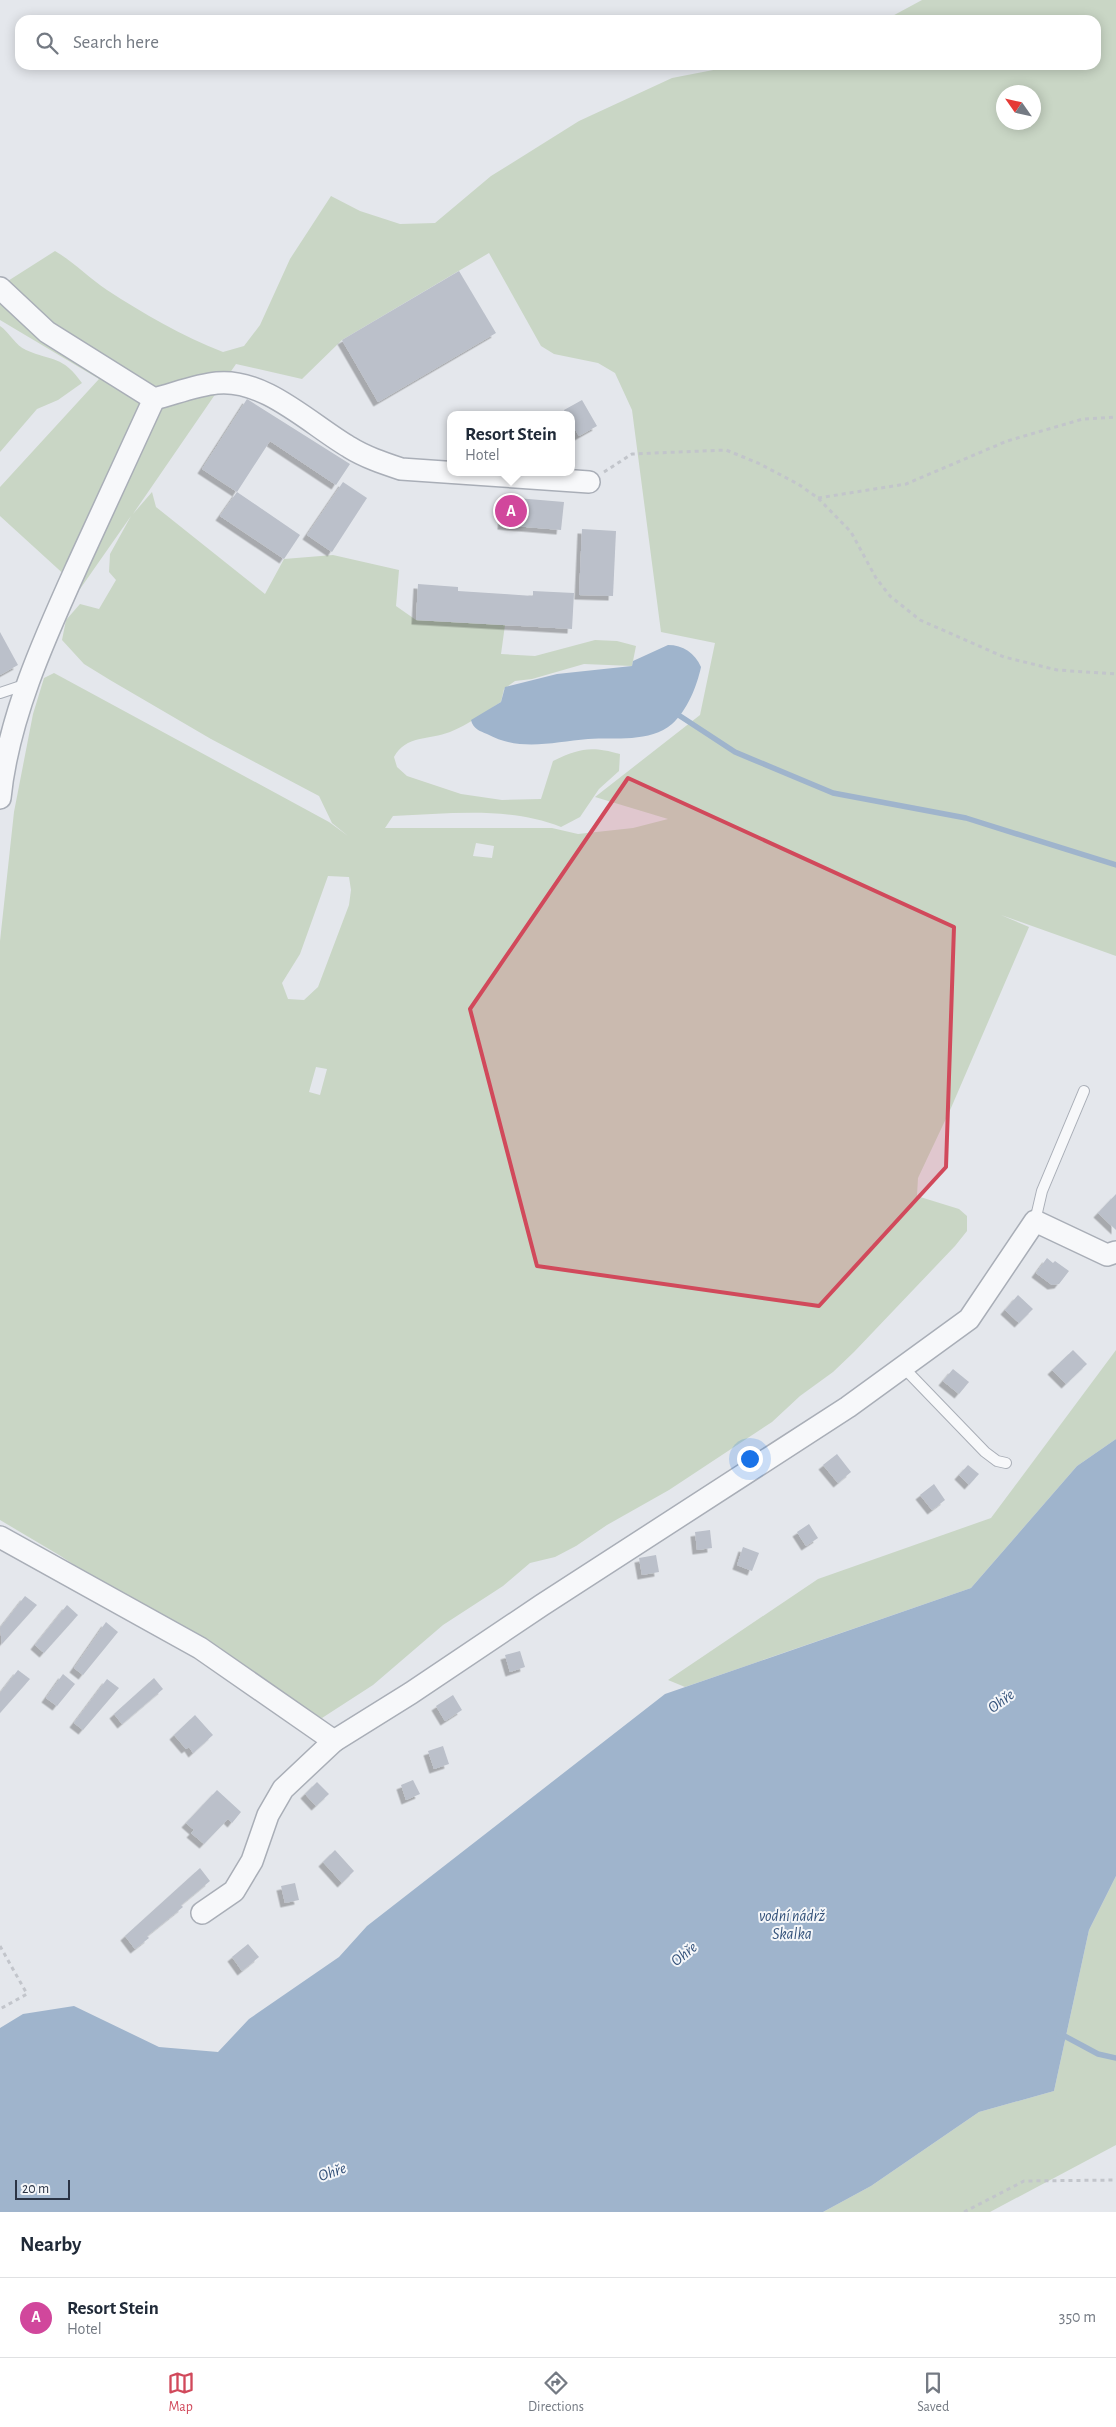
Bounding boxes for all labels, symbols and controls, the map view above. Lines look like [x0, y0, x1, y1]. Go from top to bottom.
search box [15, 15, 1101, 70]
icon: search [33, 29, 61, 57]
text: Search here [73, 33, 159, 52]
north arrow [996, 85, 1041, 130]
popup [447, 411, 575, 476]
text: Resort Stein [465, 425, 557, 444]
text: Hotel [465, 447, 500, 463]
pin: A [495, 492, 527, 530]
your location [737, 1446, 763, 1472]
water label: Ohře [985, 1686, 1017, 1716]
water label: vodní nádrž Skalka [759, 1908, 826, 1942]
water label: Ohře [668, 1939, 700, 1969]
water label: Ohře [316, 2160, 348, 2184]
scale bar [15, 2177, 70, 2200]
text: 20 m [22, 2182, 49, 2196]
text: Nearby [20, 2234, 81, 2255]
text: Resort Stein [67, 2299, 159, 2318]
text: A [31, 2309, 41, 2325]
text: 350 m [1059, 2309, 1096, 2325]
text: Hotel [67, 2321, 102, 2337]
tab: Map [167, 2369, 195, 2416]
tab: Directions [528, 2369, 584, 2416]
tab: Saved [917, 2369, 949, 2416]

